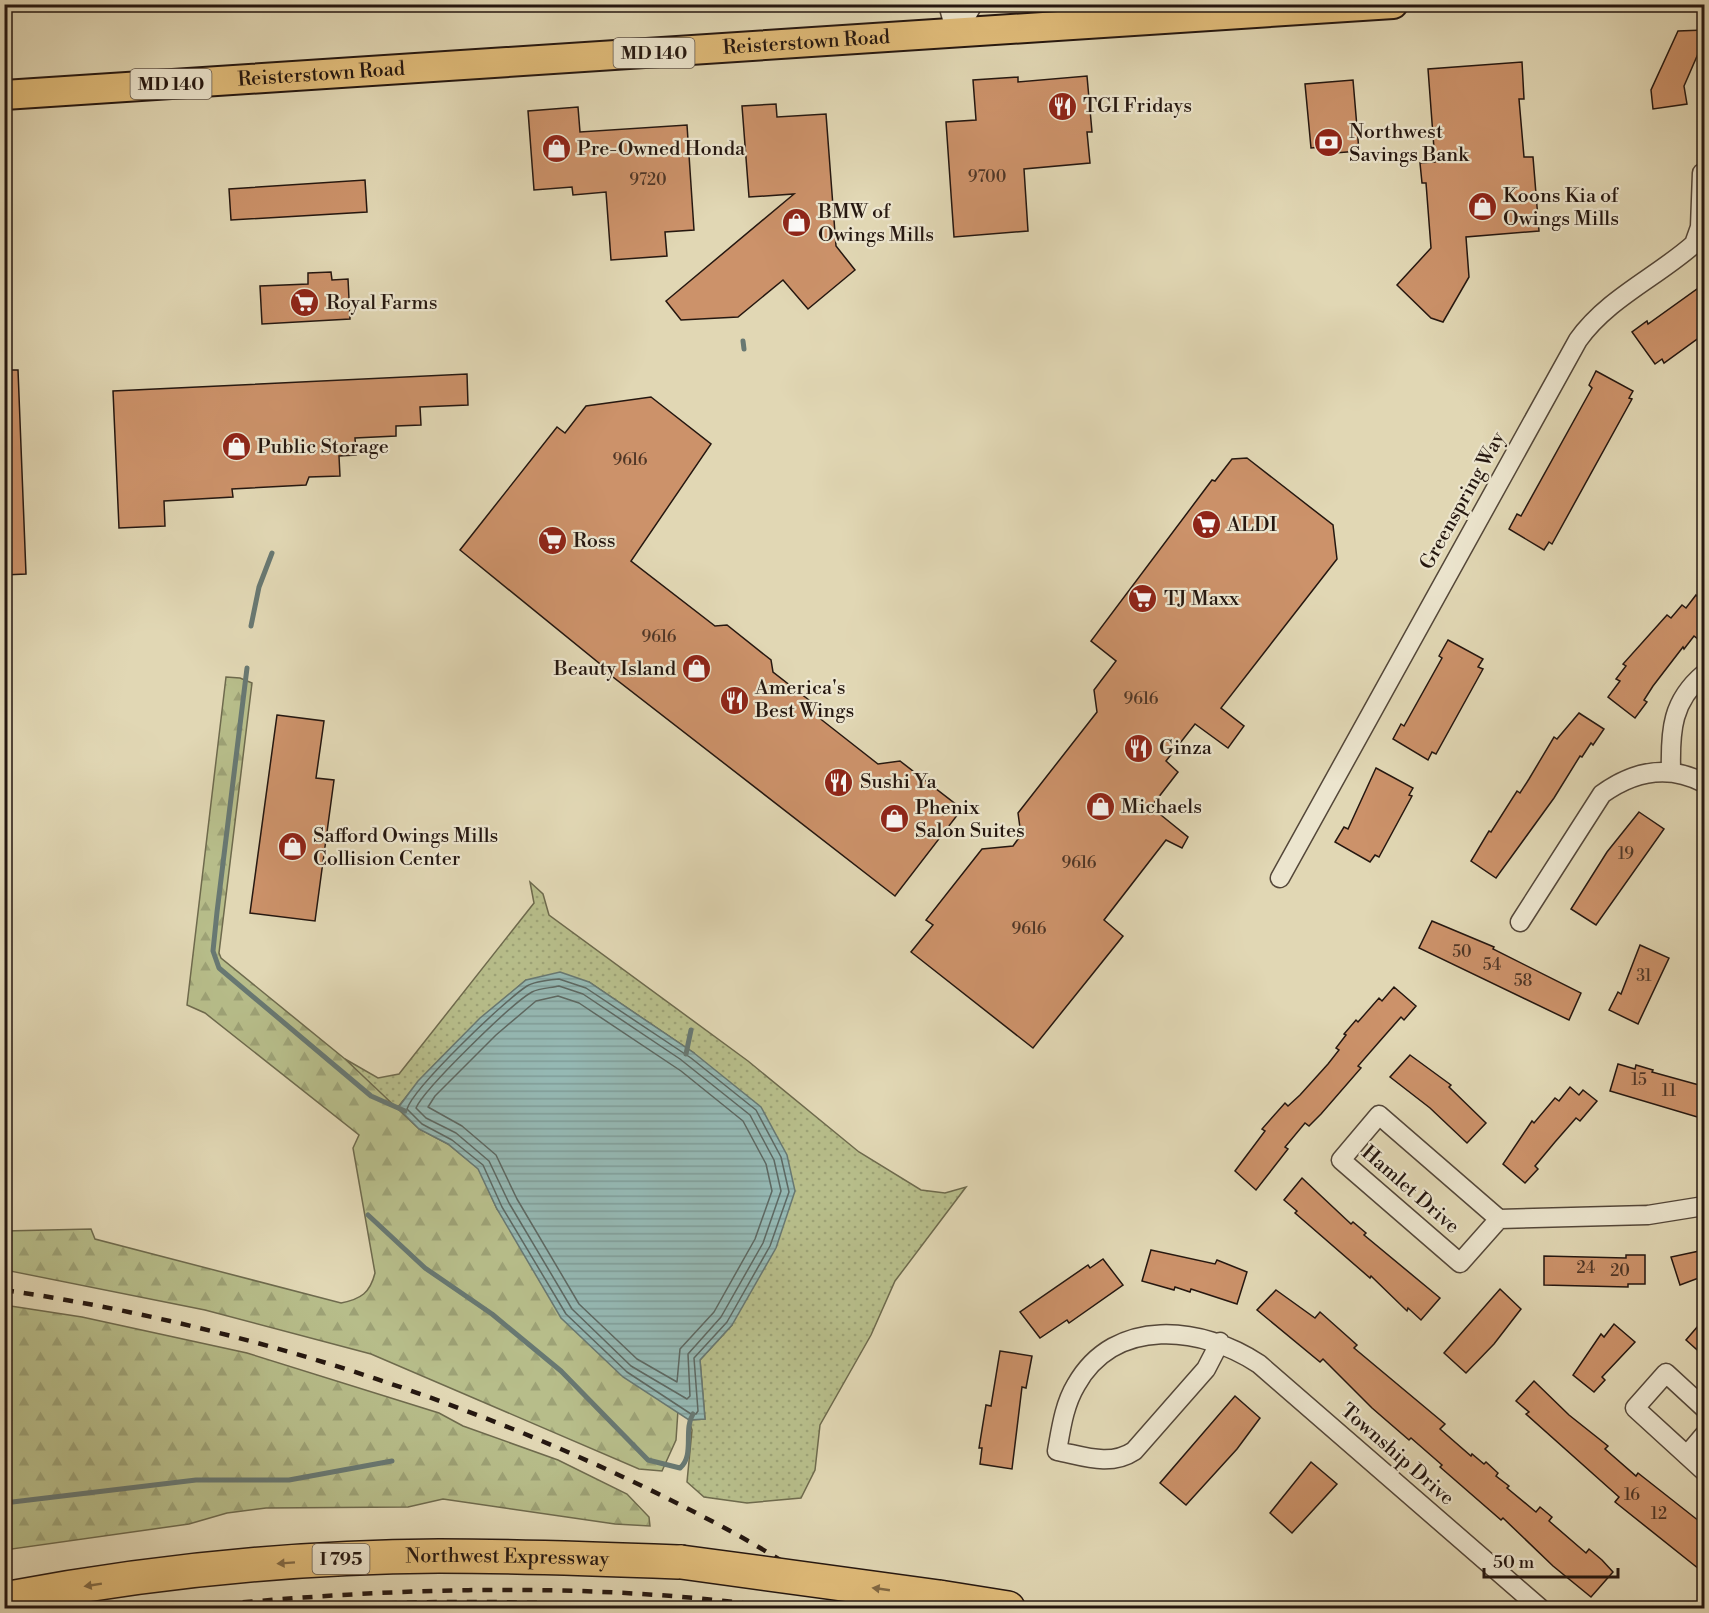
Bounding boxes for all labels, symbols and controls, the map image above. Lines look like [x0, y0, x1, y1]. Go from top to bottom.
street label: Reisterstown Road [722, 24, 891, 60]
road number: MD 140 [614, 38, 694, 68]
street label: Reisterstown Road [237, 56, 407, 92]
road number: MD 140 [130, 69, 212, 99]
restaurant icon: TGI Fridays [1046, 90, 1078, 122]
place label: TGI Fridays [1083, 94, 1192, 119]
place label: Northwest Savings Bank [1349, 120, 1470, 168]
bank icon: Northwest Savings Bank [1312, 127, 1344, 159]
shop icon: Pre-Owned Honda [540, 133, 572, 165]
place label: Pre-Owned Honda [577, 137, 746, 162]
house number: 9700 [968, 167, 1006, 187]
house number: 9720 [629, 170, 667, 190]
place label: Koons Kia of Owings Mills [1503, 184, 1619, 232]
shop icon: Koons Kia of Owings Mills [1466, 191, 1498, 223]
place label: BMW of Owings Mills [817, 200, 934, 248]
shop icon: BMW of Owings Mills [781, 207, 813, 239]
supermarket icon: Royal Farms [289, 287, 321, 319]
place label: Royal Farms [326, 291, 438, 316]
street label: Greenspring Way [1415, 427, 1511, 575]
shop icon: Public Storage [220, 431, 252, 463]
place label: Public Storage [257, 435, 389, 460]
house number: 9616 [613, 450, 648, 470]
supermarket icon: ALDI [1190, 509, 1222, 541]
place label: ALDI [1226, 513, 1278, 538]
supermarket icon: Ross [536, 525, 568, 557]
place label: Ross [573, 529, 615, 554]
supermarket icon: TJ Maxx [1127, 583, 1159, 615]
place label: TJ Maxx [1164, 587, 1240, 612]
house number: 9616 [642, 627, 677, 647]
shop icon: Beauty Island [681, 653, 713, 685]
place label: Beauty Island [553, 657, 677, 682]
place label: America's Best Wings [754, 676, 854, 724]
restaurant icon: America's Best Wings [718, 684, 750, 716]
house number: 9616 [1124, 689, 1159, 709]
restaurant icon: Ginza [1122, 732, 1154, 764]
place label: Ginza [1159, 736, 1213, 761]
restaurant icon: Sushi Ya [823, 766, 855, 798]
place label: Sushi Ya [860, 770, 937, 795]
shop icon: Michaels [1084, 791, 1116, 823]
place label: Michaels [1121, 795, 1202, 820]
place label: Phenix Salon Suites [915, 796, 1025, 844]
shop icon: Phenix Salon Suites [878, 803, 910, 835]
place label: Safford Owings Mills Collision Center [313, 824, 498, 872]
shop icon: Safford Owings Mills Collision Center [276, 831, 308, 863]
house number: 19 [1618, 844, 1634, 864]
house number: 9616 [1062, 853, 1097, 873]
house number: 9616 [1012, 919, 1047, 939]
house number: 50 [1452, 942, 1472, 962]
house number: 54 [1483, 955, 1502, 975]
house number: 31 [1636, 966, 1652, 986]
house number: 58 [1514, 971, 1533, 991]
house number: 15 [1631, 1070, 1647, 1090]
house number: 11 [1662, 1081, 1676, 1101]
street label: Hamlet Drive [1356, 1141, 1464, 1239]
house number: 24 [1577, 1258, 1596, 1278]
house number: 20 [1610, 1261, 1630, 1281]
street label: Township Drive [1335, 1399, 1459, 1511]
house number: 16 [1624, 1485, 1640, 1505]
house number: 12 [1651, 1504, 1667, 1524]
scale bar [1484, 1541, 1618, 1579]
street label: Northwest Expressway [405, 1543, 610, 1572]
road number: I 795 [312, 1544, 370, 1574]
text: 50 m [1493, 1551, 1535, 1574]
one-way arrow [277, 1558, 296, 1568]
one-way arrow [83, 1581, 102, 1590]
one-way arrow [872, 1584, 891, 1593]

